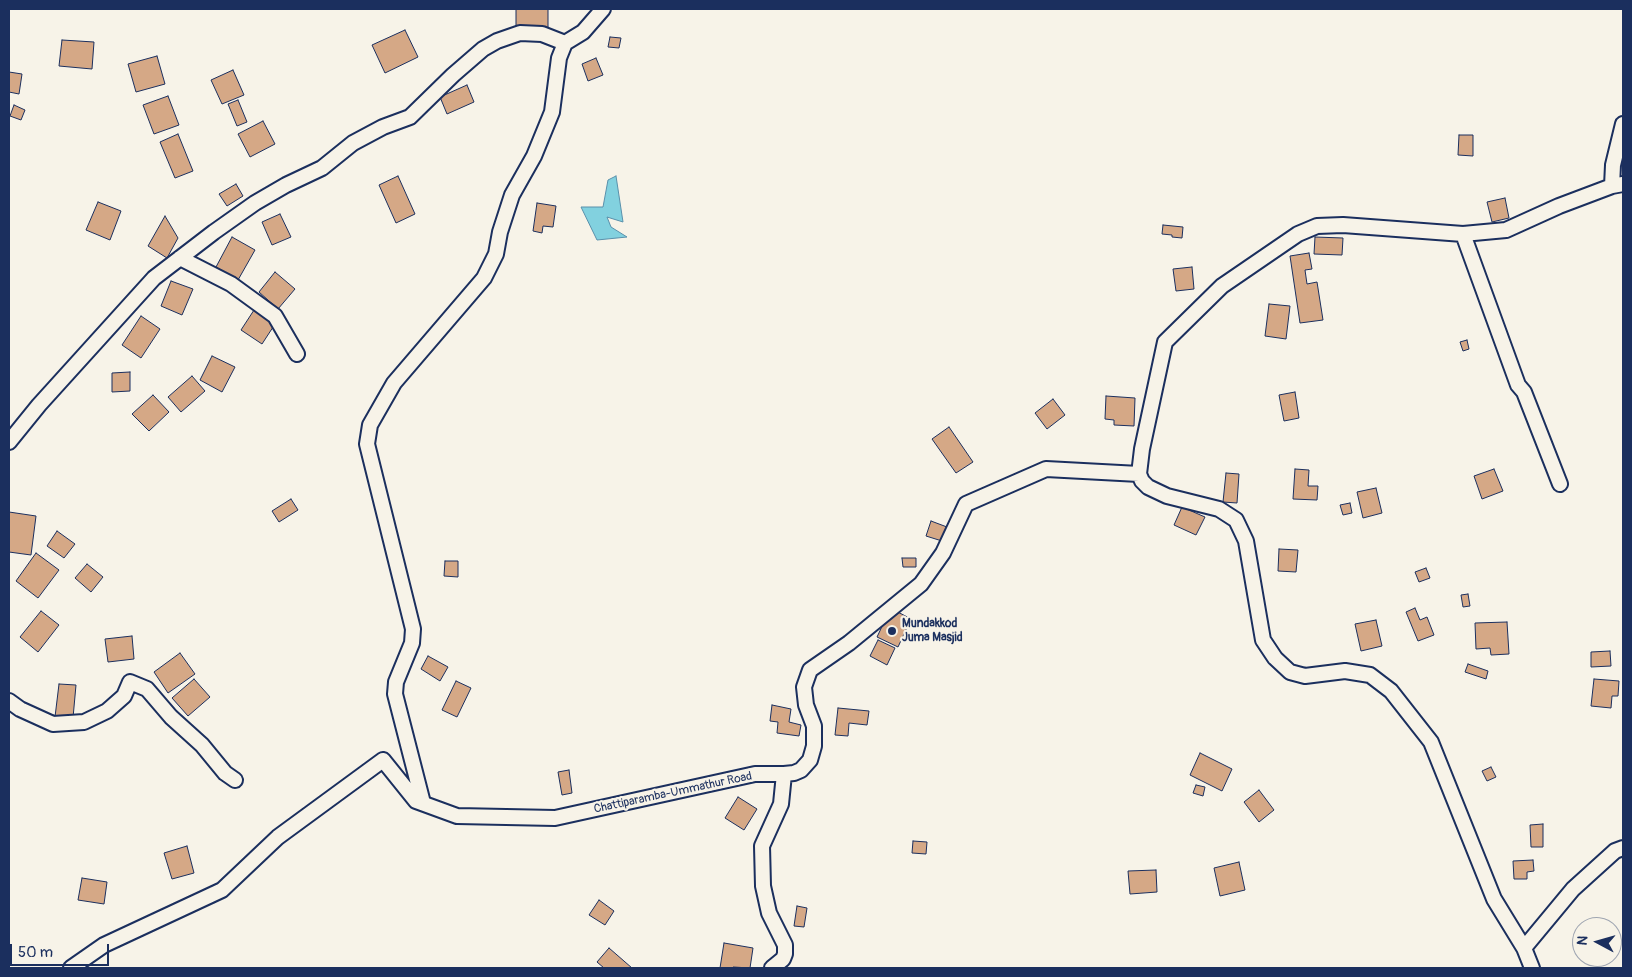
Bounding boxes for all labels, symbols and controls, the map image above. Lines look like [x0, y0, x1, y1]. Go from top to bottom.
place label: Mundakkod Juma Masjid [902, 617, 963, 645]
marker: Mundakkod Juma Masjid [886, 625, 898, 637]
street label: Chattiparamba-Ummathur Road [593, 769, 753, 817]
north arrow [1572, 917, 1622, 967]
scale bar [12, 934, 111, 966]
text: N [1574, 935, 1592, 946]
text: 50 m [18, 943, 53, 962]

